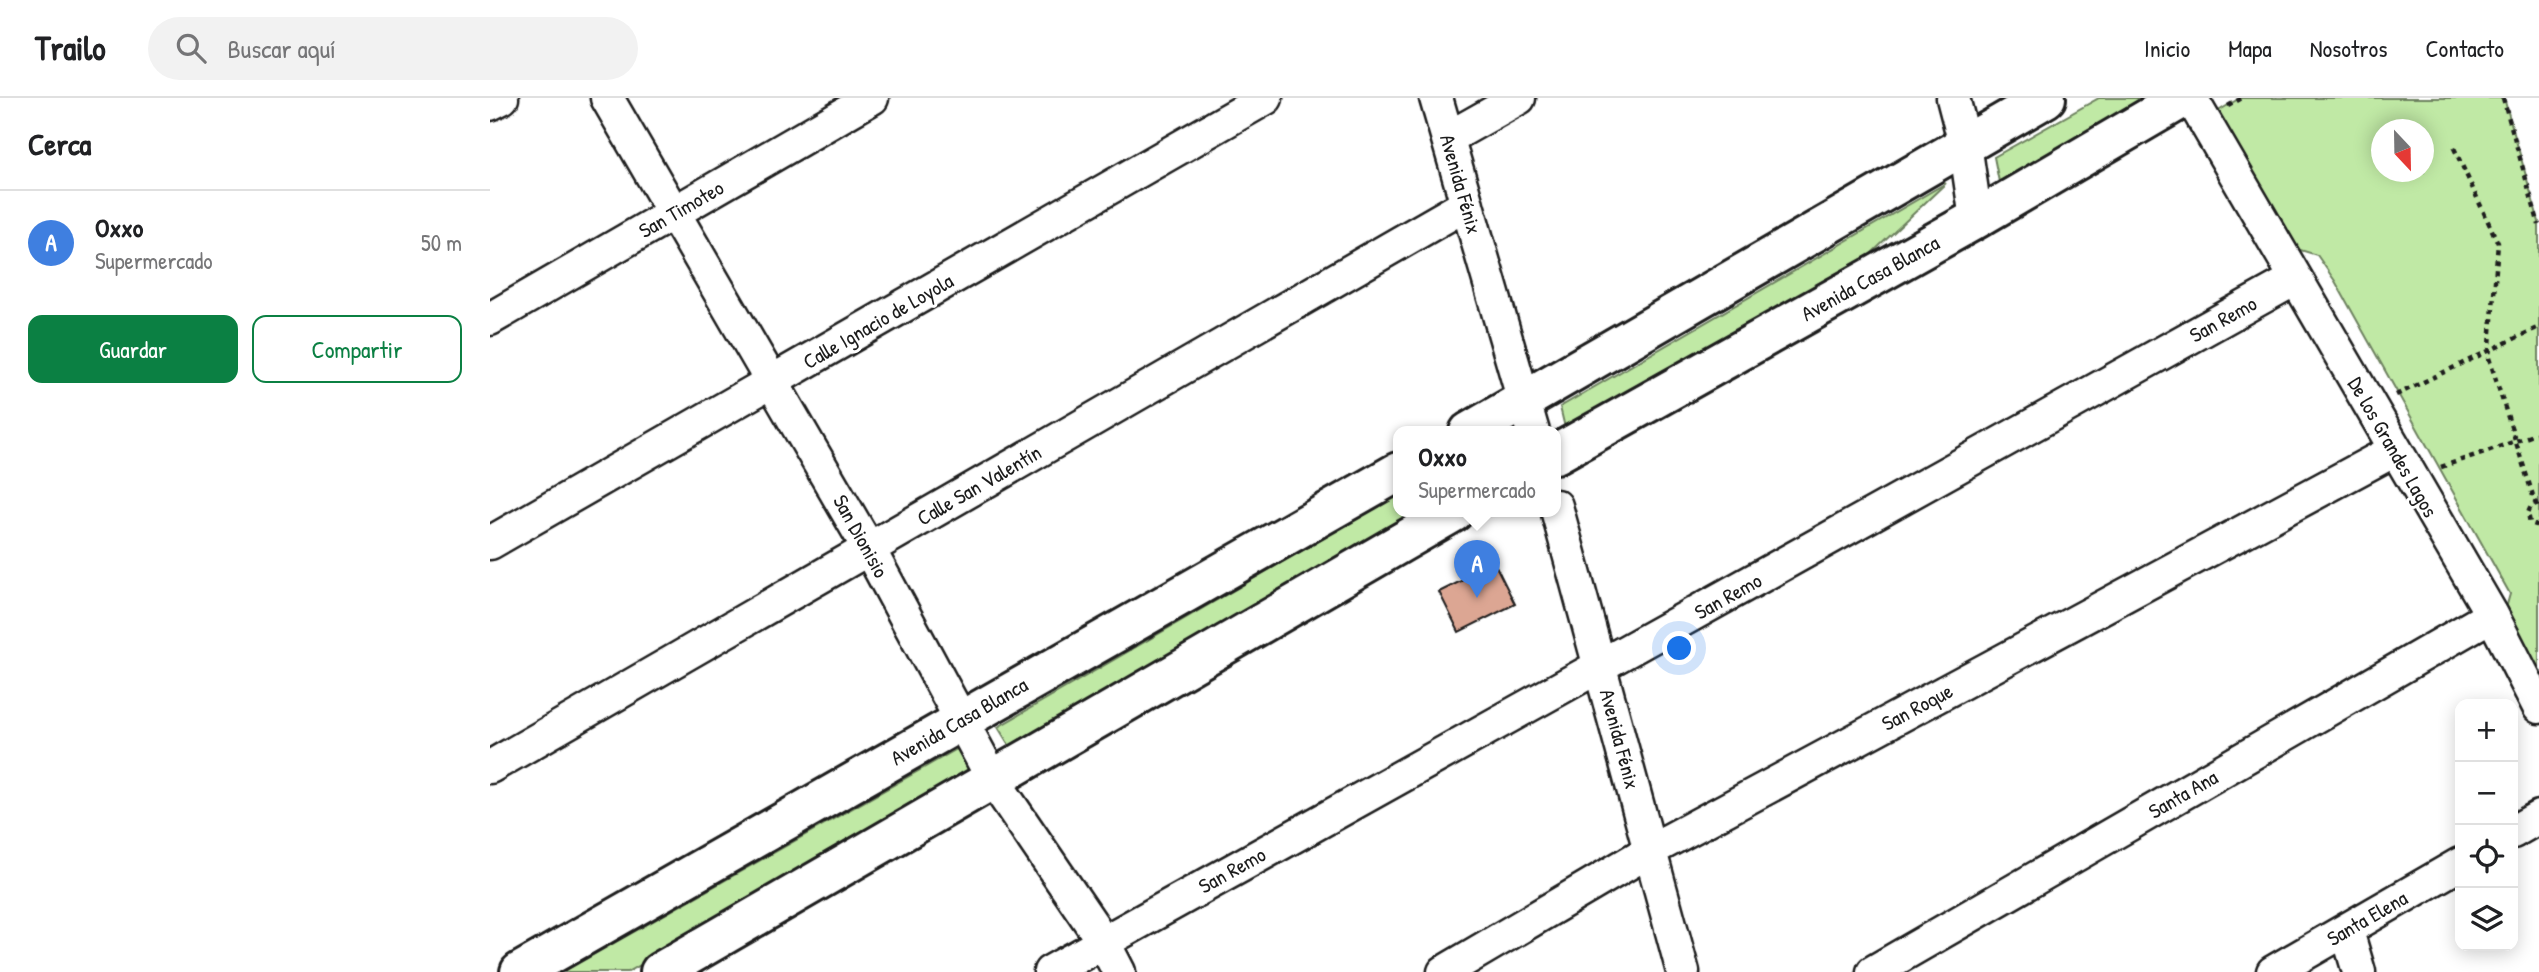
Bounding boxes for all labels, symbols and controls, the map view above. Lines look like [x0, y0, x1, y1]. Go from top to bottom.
search box [148, 17, 638, 80]
text: Trailo [35, 26, 106, 70]
icon: search [172, 29, 210, 67]
text: Buscar aquí [228, 31, 336, 66]
text: Inicio [2144, 32, 2190, 64]
text: Mapa [2228, 32, 2272, 64]
text: Nosotros [2310, 32, 2387, 64]
text: Contacto [2425, 32, 2504, 64]
north arrow [2371, 119, 2434, 182]
text: Cerca [28, 124, 91, 164]
street label: Avenida Fénix [1433, 131, 1489, 237]
street label: San Timoteo [633, 173, 729, 245]
text: Oxxo [95, 210, 143, 245]
text: A [45, 227, 57, 258]
text: 50 m [421, 227, 462, 258]
street label: Avenida Casa Blanca [1796, 228, 1944, 328]
text: Supermercado [95, 245, 212, 276]
street label: Calle Ignacio de Loyola [798, 266, 958, 376]
street label: San Remo [2184, 289, 2262, 349]
button: Guardar [28, 315, 238, 383]
button: Compartir [252, 315, 462, 383]
street label: De los Grandes Lagos [2341, 372, 2445, 522]
popup [1393, 426, 1561, 517]
street label: Calle San Valentín [912, 438, 1046, 532]
text: Oxxo [1418, 439, 1467, 474]
text: Supermercado [1418, 474, 1536, 505]
street label: San Dionisio [826, 489, 896, 583]
pin: A [1454, 540, 1500, 598]
street label: San Remo [1689, 566, 1767, 626]
your location [1662, 631, 1696, 665]
street label: Avenida Casa Blanca [885, 670, 1033, 772]
street label: San Roque [1876, 676, 1958, 738]
street label: Avenida Fénix [1593, 686, 1647, 792]
map controls [2455, 699, 2518, 951]
button: + [2455, 699, 2518, 762]
button: − [2455, 762, 2518, 825]
street label: Santa Ana [2143, 763, 2223, 825]
button: locate [2455, 825, 2518, 888]
street label: San Remo [1193, 840, 1271, 900]
street label: Santa Elena [2321, 883, 2413, 953]
button: layers [2455, 888, 2518, 951]

